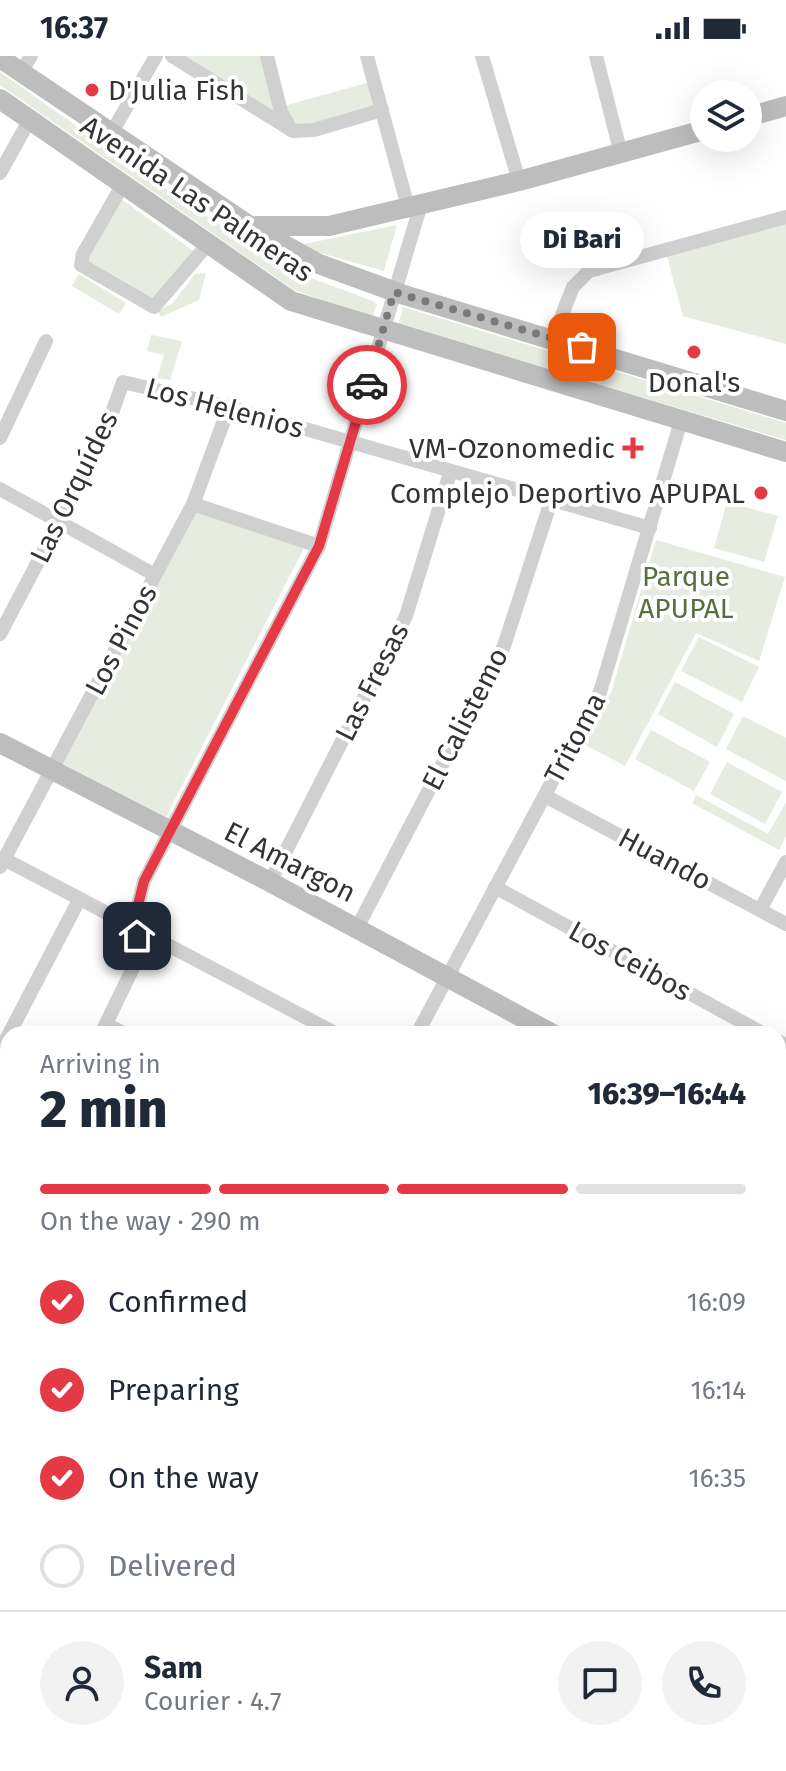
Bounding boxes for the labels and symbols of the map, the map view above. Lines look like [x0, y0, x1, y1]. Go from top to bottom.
place label: D'Julia Fish [108, 74, 245, 107]
marker: D'Julia Fish [83, 81, 101, 99]
street label: Avenida Las Palmeras [75, 109, 319, 289]
callout: Di Bari [520, 211, 644, 267]
pin [548, 313, 616, 381]
marker: Donal's [685, 343, 703, 361]
courier [327, 345, 407, 425]
place label: Donal's [648, 366, 740, 399]
street label: Los Helenios [143, 371, 307, 445]
street label: Las Orquídes [23, 406, 125, 568]
place label: VM-Ozonomedic [409, 432, 615, 465]
marker: VM-Ozonomedic [622, 437, 644, 459]
place label: Complejo Deportivo APUPAL [390, 477, 745, 510]
marker: Complejo Deportivo APUPAL [752, 484, 770, 502]
park label: Parque APUPAL [638, 560, 734, 625]
street label: Los Pinos [78, 579, 164, 701]
street label: Las Fresas [328, 618, 416, 746]
street label: El Calistemo [415, 642, 515, 796]
street label: Tritoma [538, 687, 612, 789]
street label: El Amargon [219, 815, 361, 909]
street label: Huando [613, 821, 717, 897]
pin [103, 902, 171, 970]
street label: Los Ceibos [563, 914, 697, 1008]

